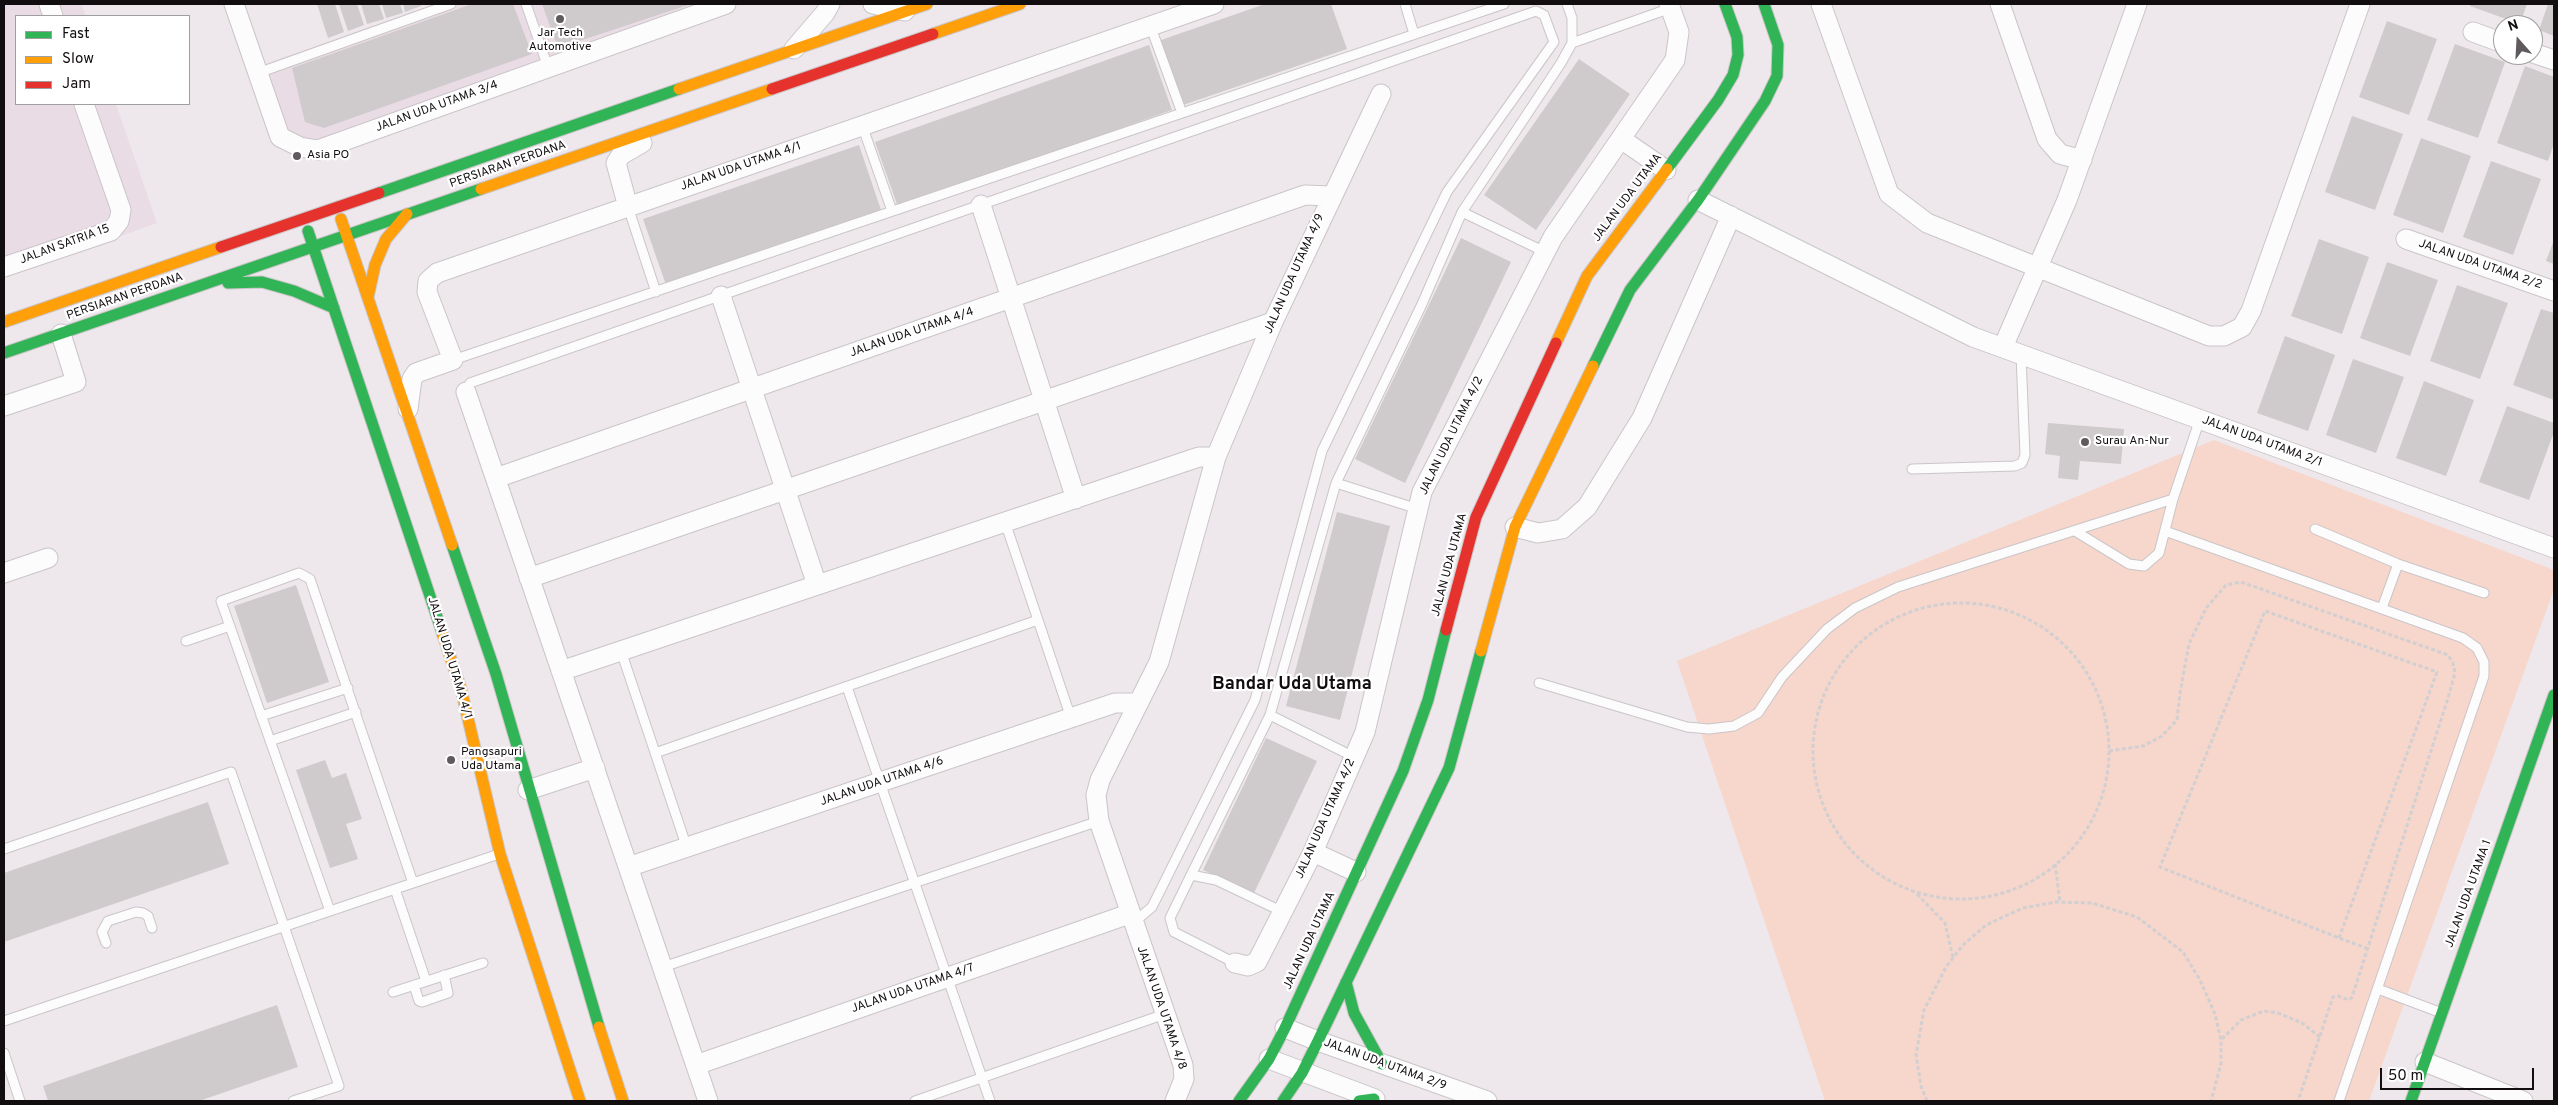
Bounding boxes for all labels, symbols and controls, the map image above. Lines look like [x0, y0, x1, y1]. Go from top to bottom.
marker: Jar Tech Automotive [554, 13, 566, 25]
legend [15, 15, 190, 105]
north arrow [2493, 15, 2543, 65]
text: N [2506, 17, 2521, 36]
text: Fast [62, 25, 90, 44]
place label: Jar Tech Automotive [529, 27, 591, 55]
text: Slow [62, 50, 94, 69]
text: Jam [62, 75, 91, 94]
street label: JALAN UDA UTAMA 3/4 [374, 78, 500, 136]
street label: PERSIARAN PERDANA [448, 138, 568, 192]
street label: JALAN UDA UTAMA 4/1 [679, 140, 803, 194]
place label: Asia PO [307, 149, 349, 163]
marker: Asia PO [291, 150, 303, 162]
street label: JALAN UDA UTAMA [1590, 151, 1666, 245]
street label: JALAN UDA UTAMA 4/9 [1262, 212, 1328, 336]
street label: JALAN SATRIA 15 [18, 222, 112, 268]
street label: JALAN UDA UTAMA 2/2 [2416, 237, 2544, 293]
street label: PERSIARAN PERDANA [65, 270, 185, 324]
street label: JALAN UDA UTAMA 4/4 [848, 305, 976, 361]
street label: JALAN UDA UTAMA 4/2 [1417, 374, 1487, 498]
street label: JALAN UDA UTAMA 2/1 [2200, 414, 2324, 470]
place label: Surau An-Nur [2095, 435, 2169, 449]
marker: Surau An-Nur [2079, 436, 2091, 448]
street label: JALAN UDA UTAMA [1429, 512, 1471, 618]
street label: JALAN UDA UTAMA 4/1 [424, 595, 474, 721]
district label: Bandar Uda Utama [1212, 674, 1372, 696]
place label: Pangsapuri Uda Utama [461, 746, 522, 774]
marker: Pangsapuri Uda Utama [445, 754, 457, 766]
street label: JALAN UDA UTAMA 4/6 [818, 754, 946, 810]
street label: JALAN UDA UTAMA 4/2 [1293, 757, 1359, 881]
street label: JALAN UDA UTAMA 1 [2443, 838, 2495, 950]
street label: JALAN UDA UTAMA [1281, 890, 1339, 992]
street label: JALAN UDA UTAMA 4/8 [1133, 944, 1189, 1072]
street label: JALAN UDA UTAMA 4/7 [850, 961, 976, 1017]
street label: JALAN UDA UTAMA 2/9 [1322, 1036, 1448, 1094]
scale bar [2383, 1058, 2537, 1090]
text: 50 m [2388, 1067, 2423, 1086]

